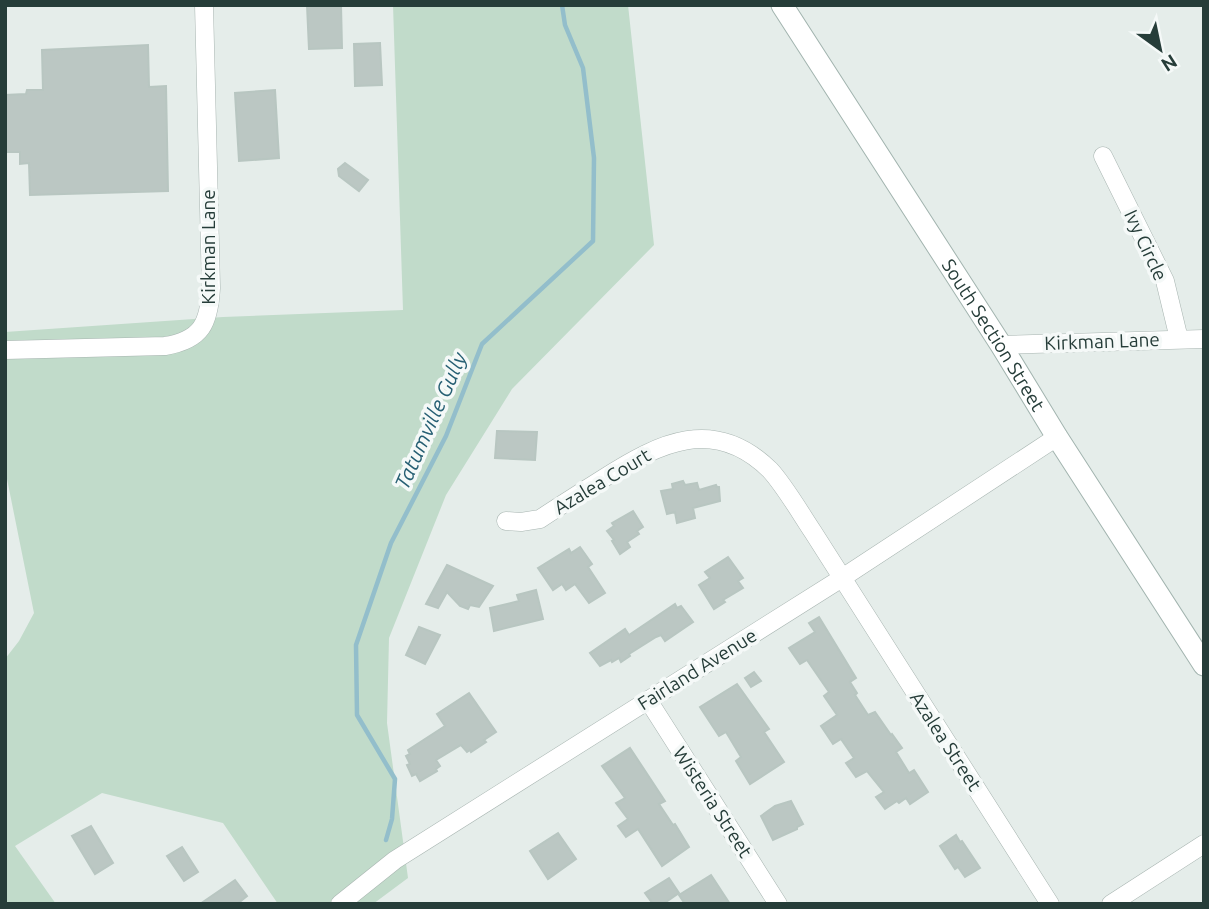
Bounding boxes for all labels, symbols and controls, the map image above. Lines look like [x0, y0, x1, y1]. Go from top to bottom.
north arrow [1125, 14, 1195, 84]
text: N [1157, 50, 1181, 76]
street label: Kirkman Lane [197, 189, 219, 305]
street label: Ivy Circle [1120, 206, 1172, 284]
street label: South Section Street [938, 255, 1050, 416]
street label: Kirkman Lane [1044, 328, 1160, 354]
water label: Tatumville Gully [389, 348, 471, 493]
street label: Azalea Court [550, 443, 655, 518]
street label: Fairland Avenue [634, 624, 760, 714]
street label: Azalea Street [906, 687, 986, 795]
street label: Wisteria Street [669, 742, 757, 862]

